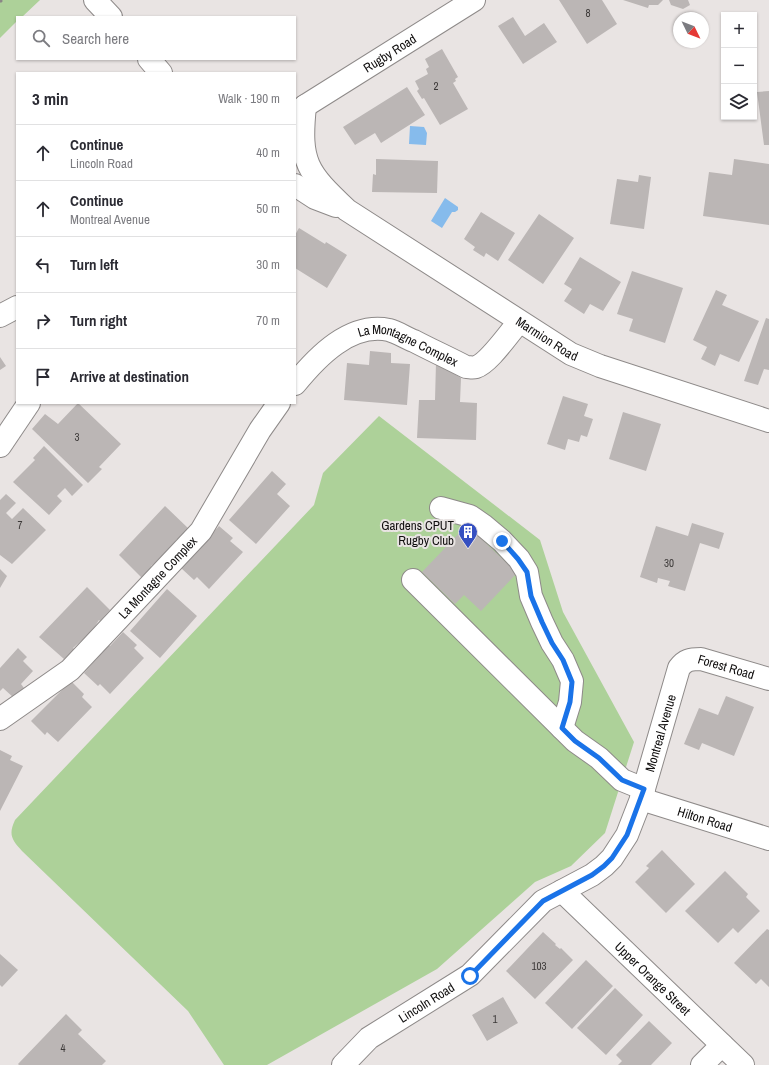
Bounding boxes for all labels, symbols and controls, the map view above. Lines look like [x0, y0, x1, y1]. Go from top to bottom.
house number: 8 [585, 6, 591, 20]
north arrow [673, 12, 709, 48]
map controls [721, 12, 757, 120]
button: + [721, 12, 757, 48]
search box [16, 16, 296, 60]
icon: search [30, 27, 52, 49]
text: Search here [62, 28, 129, 49]
street label: Rugby Road [360, 30, 419, 76]
button: − [721, 48, 757, 84]
house number: 2 [433, 79, 439, 93]
button: layers [721, 84, 757, 120]
text: 3 min [32, 87, 68, 110]
text: Walk · 190 m [218, 90, 280, 107]
text: Continue [70, 134, 123, 155]
icon: ahead [32, 142, 54, 164]
text: 40 m [256, 144, 280, 161]
text: Lincoln Road [70, 155, 133, 172]
text: Continue [70, 190, 123, 211]
icon: ahead [32, 198, 54, 220]
text: 50 m [256, 200, 280, 217]
text: Montreal Avenue [70, 211, 150, 228]
icon: left [32, 254, 54, 276]
text: Turn left [70, 254, 118, 275]
text: 30 m [256, 256, 280, 273]
icon: right [32, 310, 54, 332]
text: Turn right [70, 310, 127, 331]
text: 70 m [256, 312, 280, 329]
street label: Marmion Road [513, 312, 581, 364]
street label: La Montagne Complex [355, 320, 462, 370]
icon: arrive [32, 366, 54, 388]
text: Arrive at destination [70, 366, 189, 387]
house number: 3 [74, 430, 80, 444]
place label: Gardens CPUT Rugby Club [381, 517, 454, 549]
house number: 7 [17, 518, 23, 532]
building icon: Gardens CPUT Rugby Club [457, 521, 479, 549]
street label: La Montagne Complex [114, 532, 201, 622]
route end [493, 532, 511, 550]
house number: 30 [664, 556, 674, 570]
street label: Forest Road [696, 650, 757, 683]
street label: Montreal Avenue [641, 692, 679, 774]
street label: Hilton Road [676, 802, 734, 836]
street label: Upper Orange Street [611, 938, 694, 1019]
house number: 103 [531, 959, 547, 973]
route start [461, 967, 479, 985]
street label: Lincoln Road [395, 978, 458, 1026]
house number: 1 [492, 1012, 498, 1026]
house number: 4 [60, 1041, 66, 1055]

